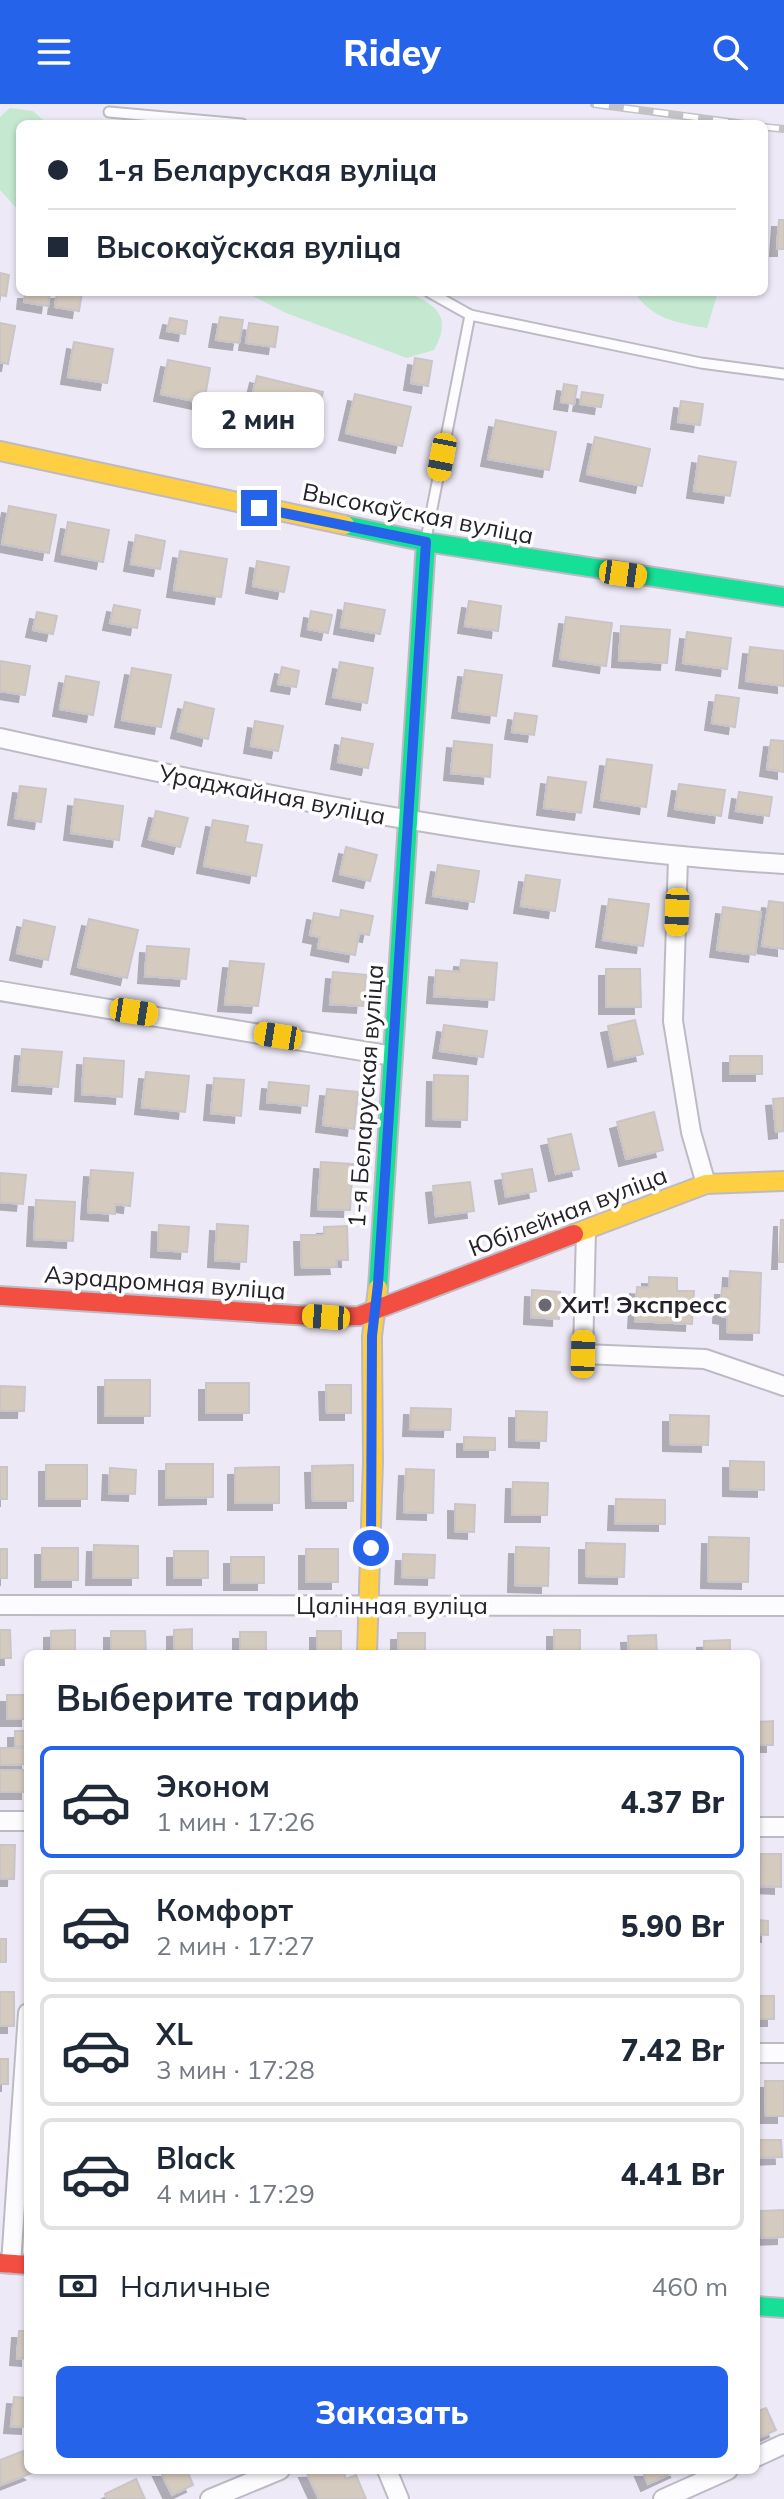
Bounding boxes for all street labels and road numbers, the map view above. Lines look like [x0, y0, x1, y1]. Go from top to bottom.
street label: Высокаўская вуліца [300, 476, 536, 550]
street label: Ураджайная вуліца [155, 757, 388, 831]
street label: 1-я Беларуская вуліца [341, 963, 389, 1229]
street label: Юбілейная вуліца [464, 1159, 671, 1263]
street label: Аэрадромная вуліца [43, 1259, 287, 1305]
street label: Цалінная вуліца [296, 1590, 488, 1620]

